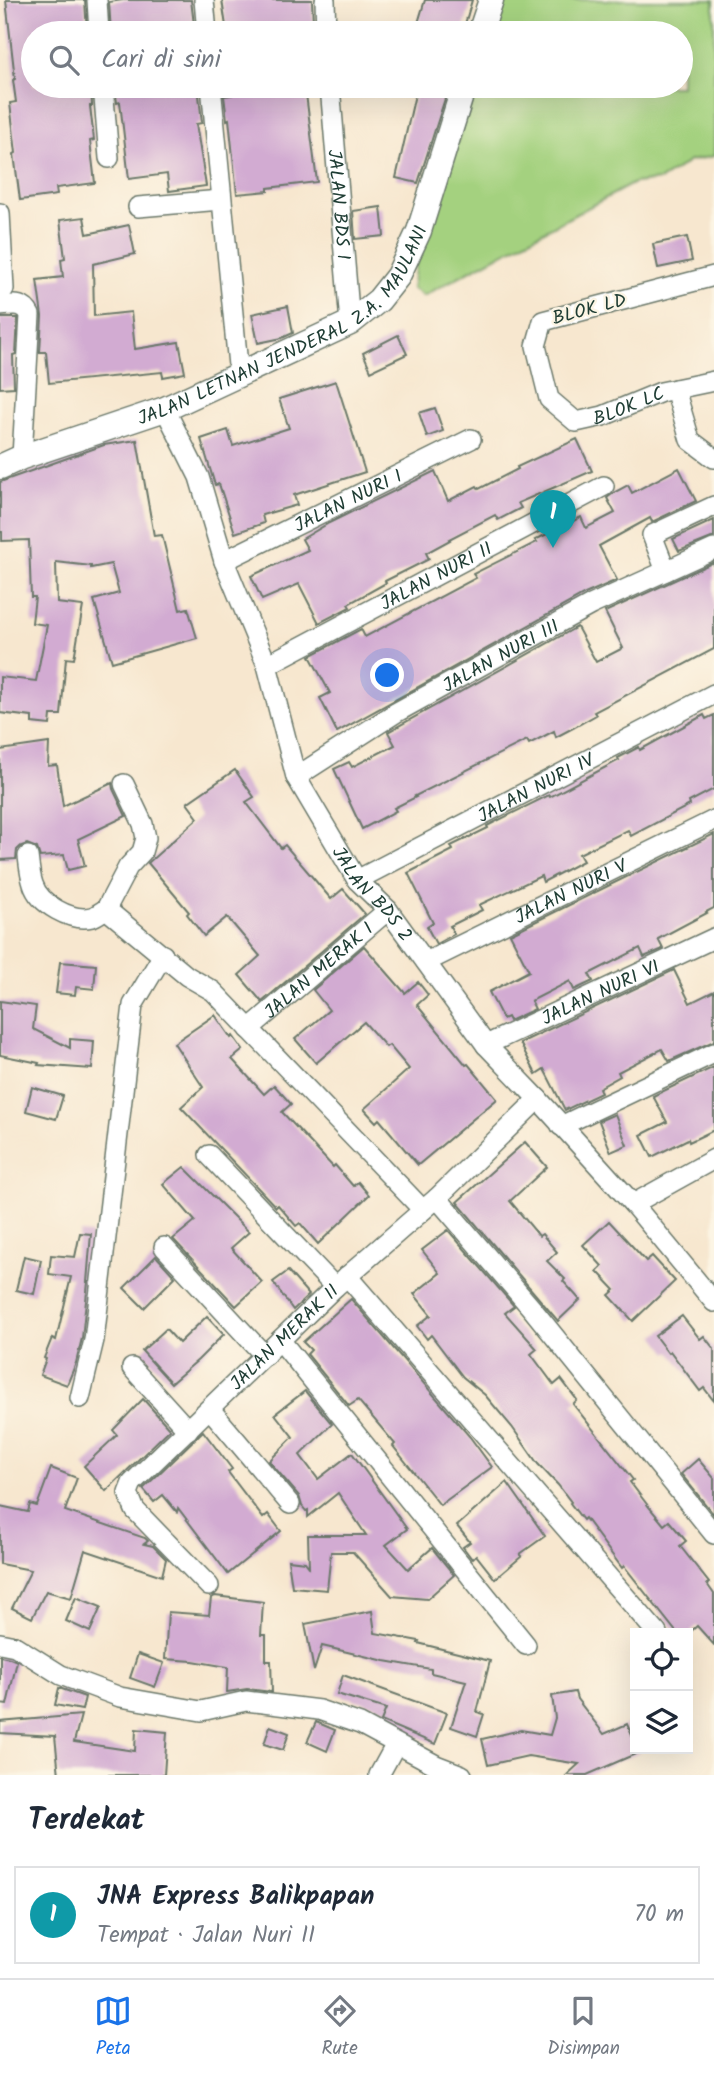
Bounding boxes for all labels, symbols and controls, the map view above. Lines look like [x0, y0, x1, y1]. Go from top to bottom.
search box [21, 21, 693, 98]
text: Cari di sini [101, 39, 221, 81]
icon: search [45, 41, 83, 79]
street label: JALAN BDS I [318, 148, 358, 261]
street label: JALAN LETNAN JENDERAL Z.A. MAULANI [134, 222, 437, 434]
street label: BLOK LD [549, 286, 630, 334]
street label: BLOK LC [591, 379, 669, 435]
street label: JALAN NURI I [289, 462, 408, 541]
pin: 1 [530, 490, 576, 548]
street label: JALAN NURI II [375, 535, 498, 619]
street label: JALAN NURI III [437, 612, 565, 701]
your location [370, 658, 404, 692]
street label: JALAN NURI IV [473, 745, 601, 832]
street label: JALAN BDS 2 [323, 841, 419, 949]
street label: JALAN NURI V [510, 851, 634, 933]
street label: JALAN MERAK I [258, 916, 381, 1027]
street label: JALAN NURI VI [537, 953, 665, 1034]
street label: JALAN MERAK II [223, 1278, 347, 1398]
map controls [630, 1628, 693, 1754]
button: locate [630, 1628, 693, 1691]
button: layers [630, 1691, 693, 1754]
text: Terdekat [28, 1797, 144, 1845]
text: JNA Express Balikpapan [97, 1876, 374, 1918]
text: 1 [50, 1897, 56, 1933]
text: 70 m [634, 1897, 684, 1933]
text: Tempat · Jalan Nuri II [97, 1918, 315, 1954]
tab: Peta [94, 1992, 132, 2064]
tab: Rute [321, 1992, 359, 2064]
tab: Disimpan [547, 1992, 620, 2064]

